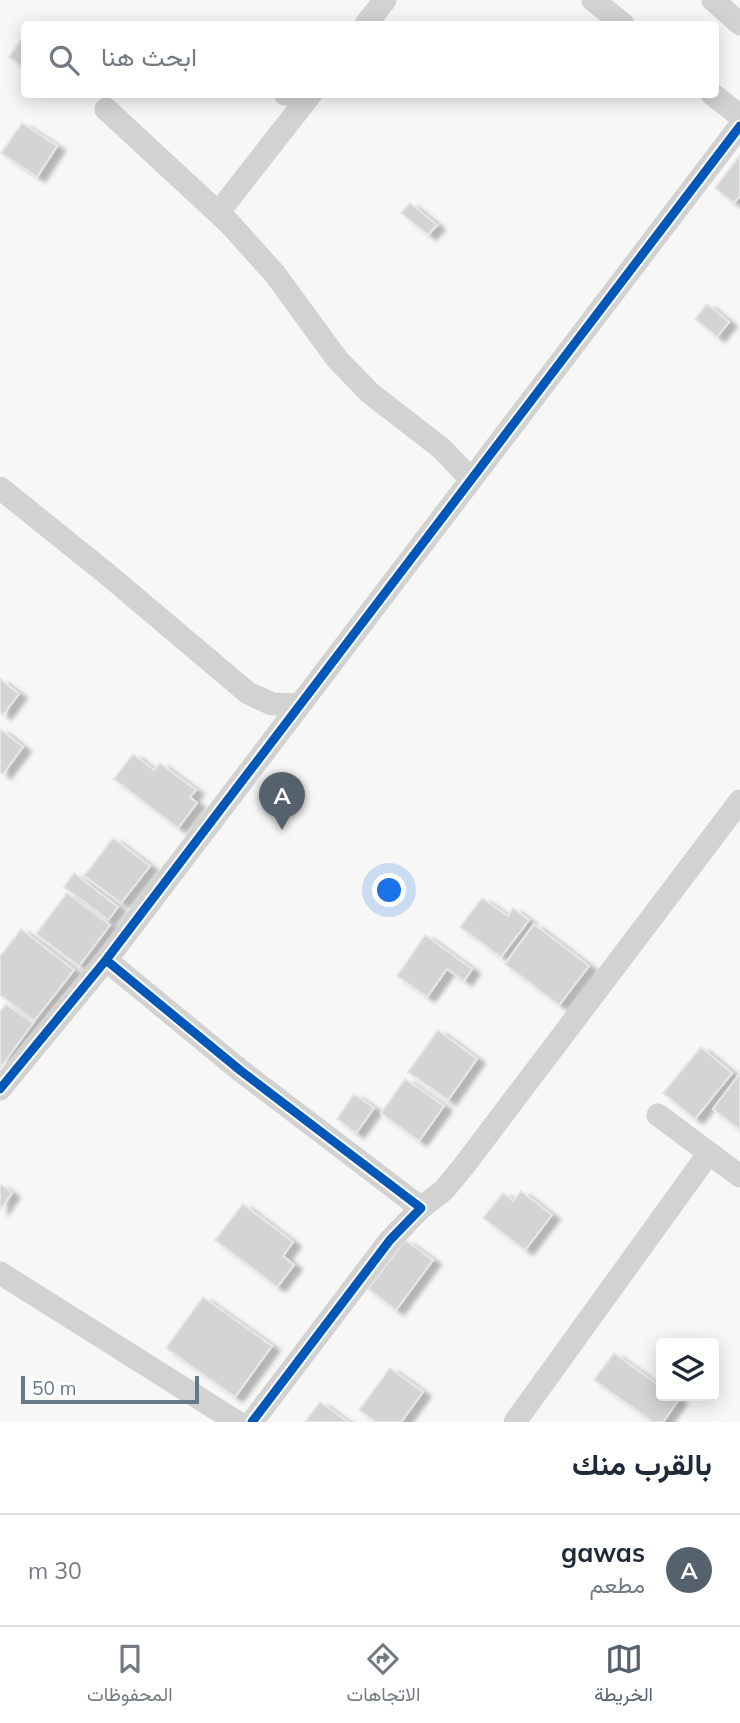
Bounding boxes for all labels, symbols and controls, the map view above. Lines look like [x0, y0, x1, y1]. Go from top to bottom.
search box [21, 21, 719, 98]
text: ابحث هنا [101, 40, 197, 73]
icon: search [45, 41, 83, 79]
pin: A [259, 772, 305, 830]
your location [372, 873, 406, 907]
map controls [656, 1338, 719, 1401]
button: layers [656, 1338, 719, 1401]
scale bar [21, 1373, 200, 1405]
text: 50 m [32, 1376, 76, 1400]
text: بالقرب منك [572, 1445, 712, 1483]
text: gawas [561, 1536, 645, 1569]
text: 30 m [28, 1556, 82, 1585]
text: A [680, 1556, 698, 1585]
text: مطعم [589, 1570, 645, 1599]
tab: المحفوظات [87, 1640, 173, 1711]
tab: الاتجاهات [347, 1640, 420, 1711]
tab: الخريطة [594, 1640, 653, 1711]

